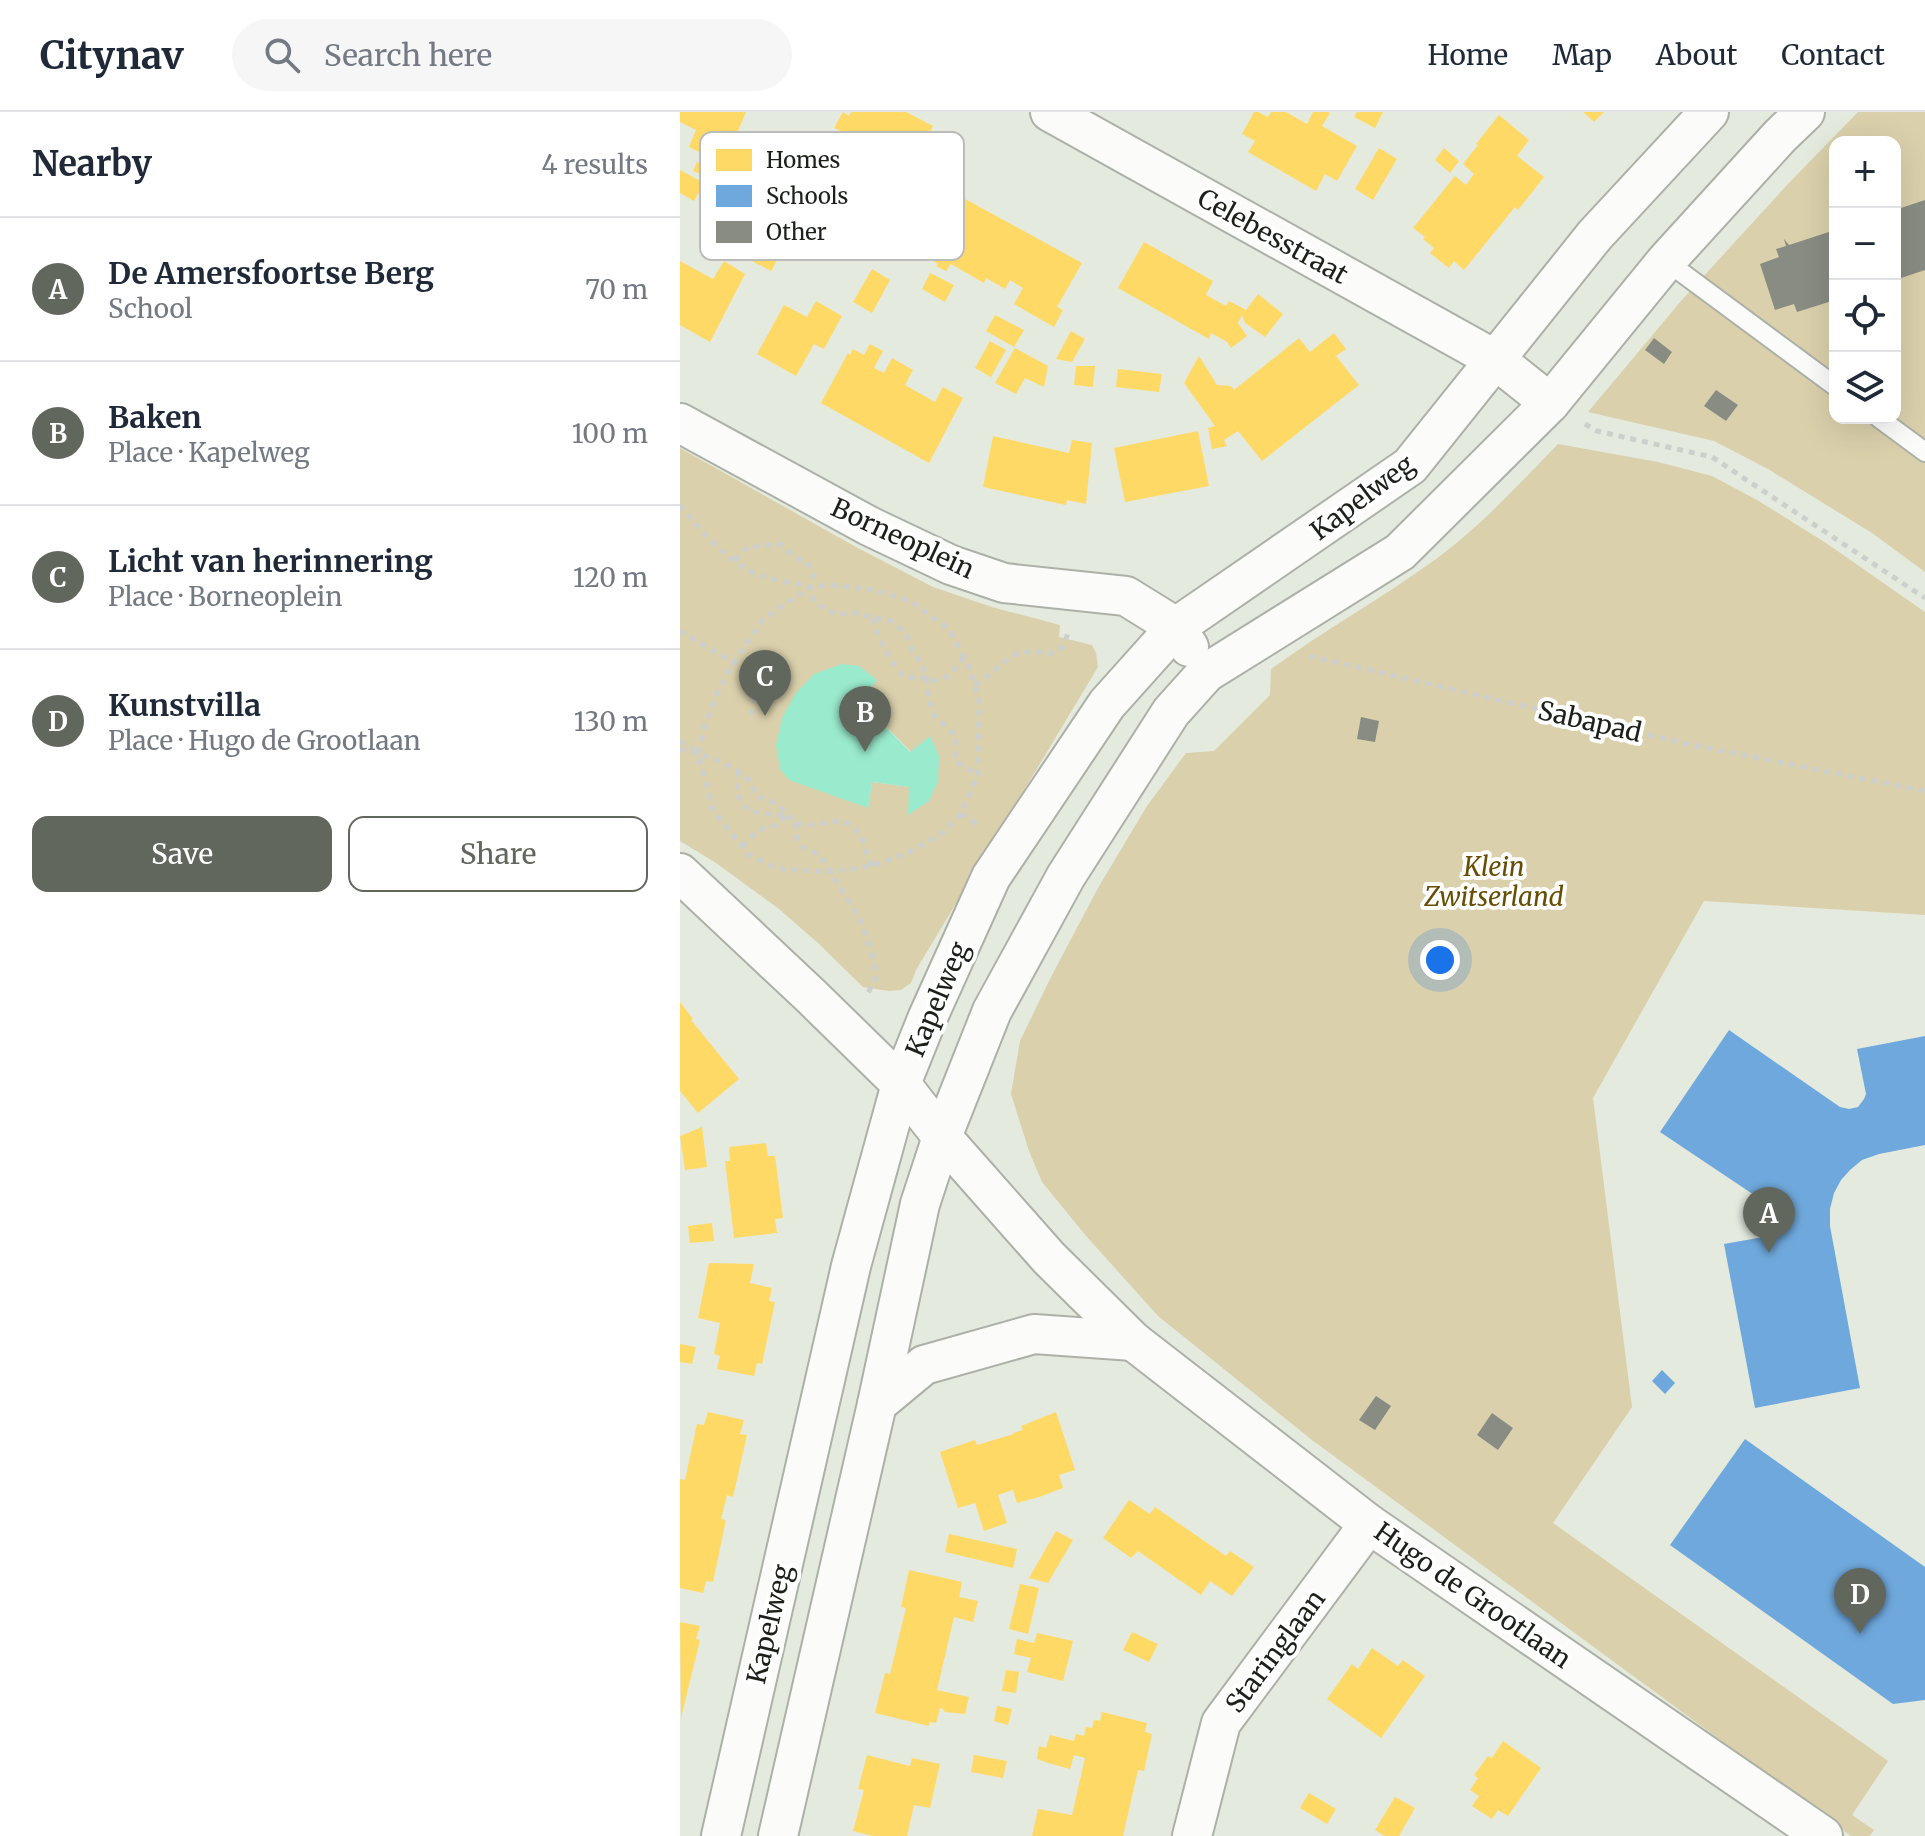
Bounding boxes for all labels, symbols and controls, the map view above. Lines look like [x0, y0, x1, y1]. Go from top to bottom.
search box [232, 19, 792, 91]
text: Citynav [40, 32, 184, 79]
icon: search [260, 33, 304, 77]
text: Search here [324, 36, 492, 74]
text: Home [1427, 37, 1508, 73]
text: Map [1552, 37, 1612, 73]
text: About [1656, 37, 1737, 73]
text: Contact [1781, 37, 1885, 73]
legend [700, 132, 964, 260]
map controls [1829, 136, 1901, 424]
button: + [1829, 136, 1901, 208]
text: Nearby [32, 143, 152, 185]
text: Homes [766, 146, 840, 174]
text: 4 results [541, 148, 648, 181]
street label: Celebesstraat [1192, 181, 1354, 291]
text: Schools [766, 182, 848, 210]
button: − [1829, 208, 1901, 280]
text: Other [766, 218, 827, 246]
text: De Amersfoortse Berg [108, 254, 434, 292]
text: A [49, 273, 67, 306]
text: 70 m [585, 273, 648, 306]
button: locate [1829, 280, 1901, 352]
text: School [108, 292, 193, 325]
button: layers [1829, 352, 1901, 424]
text: Baken [108, 398, 202, 436]
text: B [49, 417, 67, 450]
text: 100 m [572, 417, 648, 450]
text: Place · Kapelweg [108, 436, 310, 469]
street label: Kapelweg [1304, 447, 1421, 547]
street label: Borneoplein [826, 490, 980, 586]
text: Licht van herinnering [108, 542, 433, 580]
text: C [49, 561, 67, 594]
text: 120 m [573, 561, 648, 594]
text: Place · Borneoplein [108, 580, 342, 613]
pin: C [739, 650, 791, 716]
text: Kunstvilla [108, 686, 261, 724]
pin: B [839, 686, 891, 752]
street label: Sabapad [1535, 693, 1645, 749]
text: D [48, 705, 68, 738]
text: 130 m [574, 705, 648, 738]
text: Place · Hugo de Grootlaan [108, 724, 421, 757]
button: Save [32, 816, 332, 892]
button: Share [348, 816, 648, 892]
park label: Klein Zwitserland [1423, 850, 1564, 913]
street label: Kapelweg [898, 936, 976, 1061]
your location [1420, 940, 1460, 980]
pin: A [1743, 1187, 1795, 1253]
street label: Hugo de Grootlaan [1368, 1515, 1578, 1675]
street label: Kapelweg [739, 1561, 799, 1687]
pin: D [1834, 1568, 1886, 1634]
street label: Staringlaan [1218, 1583, 1332, 1719]

